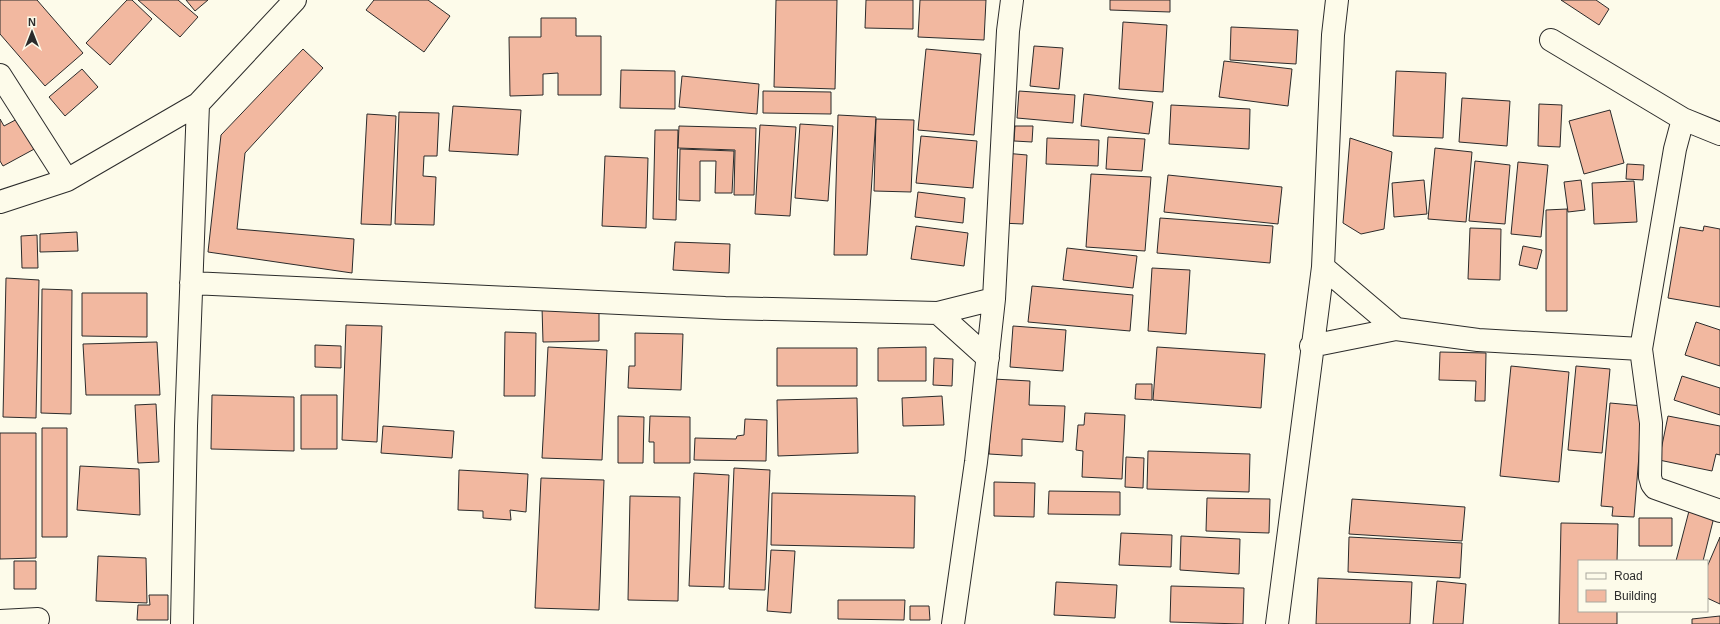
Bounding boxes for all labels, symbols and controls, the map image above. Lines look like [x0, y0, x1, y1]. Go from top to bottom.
north arrow [12, 12, 52, 52]
text: N [28, 16, 36, 28]
legend [1578, 560, 1708, 612]
text: Road [1614, 569, 1643, 583]
text: Building [1614, 589, 1657, 603]

